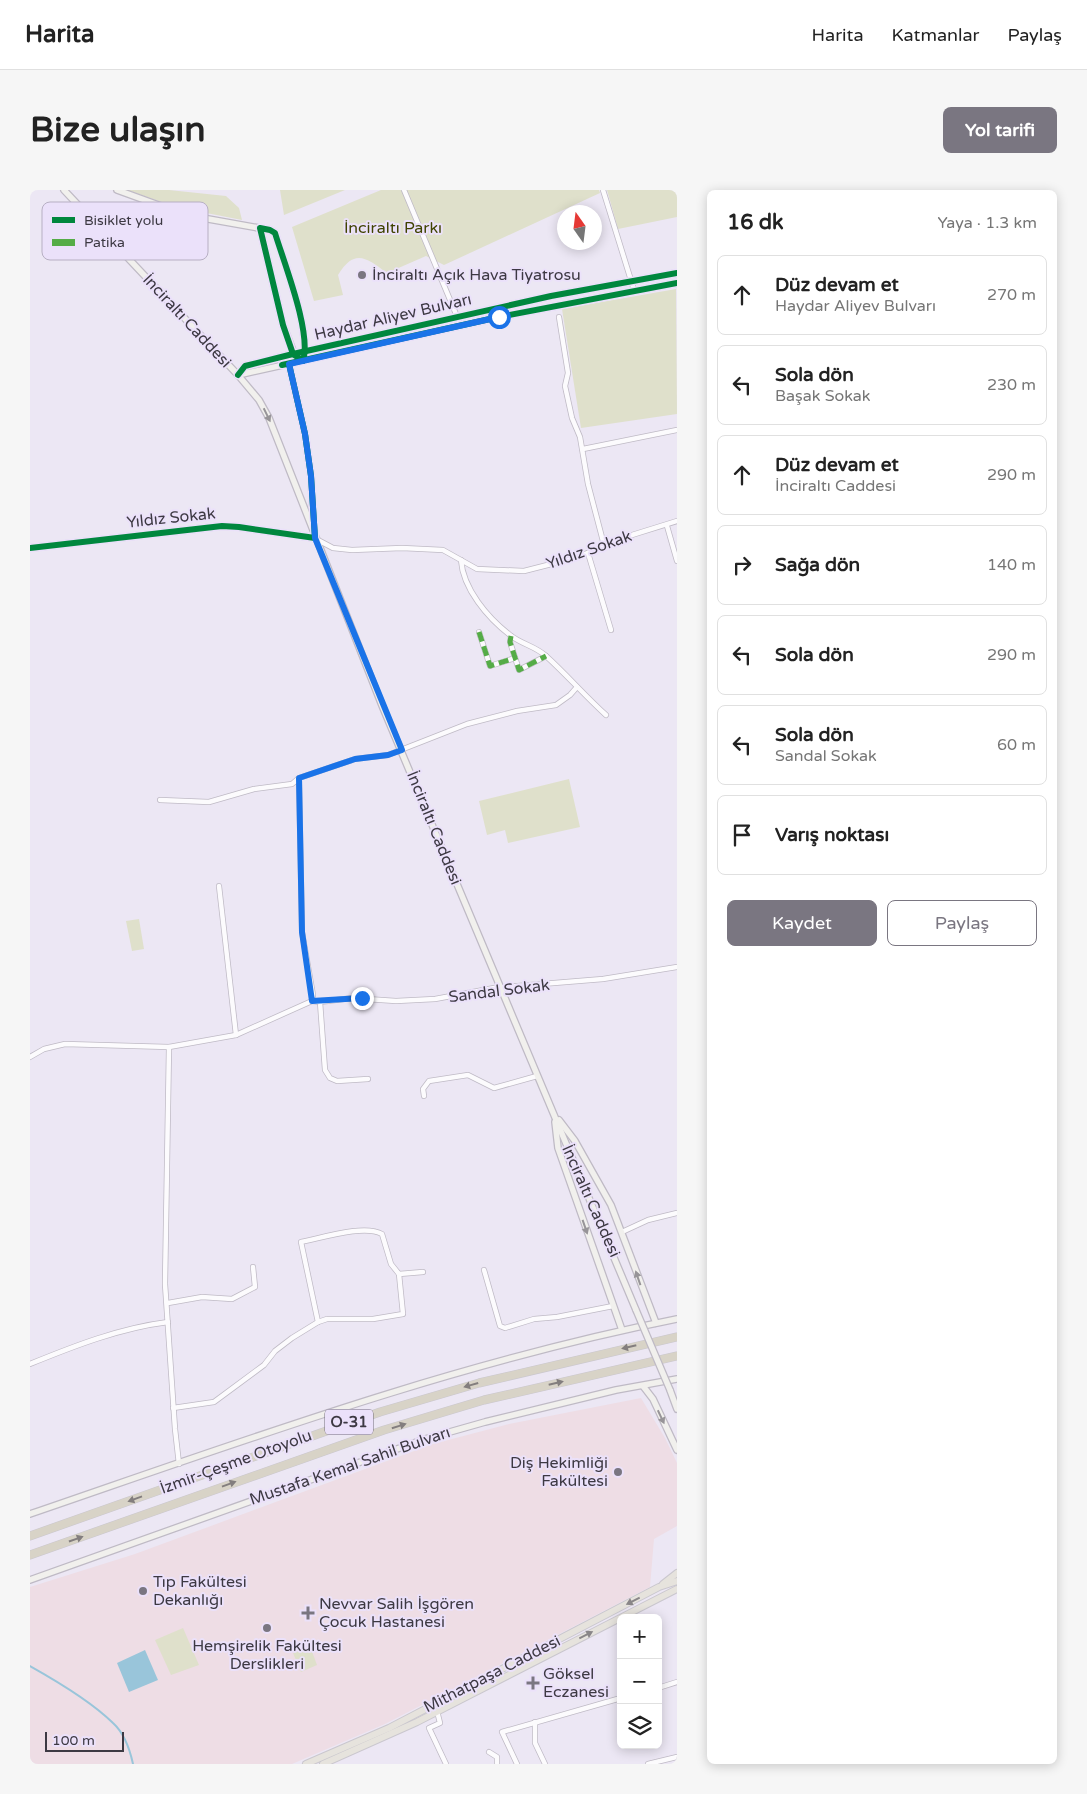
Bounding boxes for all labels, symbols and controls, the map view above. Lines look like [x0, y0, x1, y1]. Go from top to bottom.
text: Harita [25, 20, 94, 49]
text: Harita [811, 24, 864, 46]
text: Katmanlar [892, 24, 980, 46]
text: Paylaş [1008, 24, 1062, 46]
button: Yol tarifi [943, 107, 1057, 153]
text: Bize ulaşın [30, 109, 206, 151]
legend [42, 202, 208, 260]
north arrow [557, 205, 602, 250]
text: 16 dk [727, 210, 784, 235]
text: Bisiklet yolu [84, 212, 163, 229]
text: Yaya · 1.3 km [937, 213, 1037, 233]
park label: İnciraltı Parkı [344, 218, 442, 238]
text: Patika [84, 234, 125, 251]
place label: İnciraltı Açık Hava Tiyatrosu [372, 265, 581, 285]
marker: İnciraltı Açık Hava Tiyatrosu [356, 269, 368, 281]
street label: İnciraltı Caddesi [138, 270, 236, 372]
text: Düz devam et [775, 274, 899, 296]
icon: ahead [728, 281, 756, 309]
text: 270 m [987, 285, 1036, 305]
street label: Haydar Aliyev Bulvarı [312, 289, 474, 345]
text: Haydar Aliyev Bulvarı [775, 296, 936, 316]
route start [488, 306, 511, 329]
text: Sola dön [775, 364, 854, 386]
icon: left [728, 371, 756, 399]
text: 230 m [987, 375, 1036, 395]
text: Başak Sokak [775, 386, 871, 406]
one-way arrow [262, 407, 271, 422]
text: Düz devam et [775, 454, 899, 476]
icon: ahead [728, 461, 756, 489]
text: 290 m [987, 465, 1036, 485]
text: İnciraltı Caddesi [775, 476, 896, 496]
street label: Yıldız Sokak [126, 503, 217, 533]
street label: Yıldız Sokak [544, 526, 635, 574]
icon: right [728, 551, 756, 579]
text: Sağa dön [775, 554, 860, 576]
text: 140 m [987, 555, 1036, 575]
icon: left [728, 641, 756, 669]
text: Sola dön [775, 644, 854, 666]
text: 290 m [987, 645, 1036, 665]
text: Sola dön [775, 724, 854, 746]
icon: left [728, 731, 756, 759]
text: 60 m [997, 735, 1036, 755]
text: Sandal Sokak [775, 746, 877, 766]
street label: İnciraltı Caddesi [402, 768, 466, 888]
icon: arrive [728, 821, 756, 849]
text: Varış noktası [775, 824, 889, 846]
button: Kaydet [727, 900, 877, 946]
button: Paylaş [887, 900, 1037, 946]
street label: Sandal Sokak [447, 975, 551, 1007]
route end [351, 987, 374, 1010]
street label: İnciraltı Caddesi [557, 1142, 625, 1260]
one-way arrow [582, 1219, 589, 1234]
one-way arrow [633, 1270, 641, 1285]
one-way arrow [621, 1344, 637, 1352]
one-way arrow [548, 1379, 564, 1387]
one-way arrow [464, 1381, 479, 1389]
road number: O-31 [325, 1410, 373, 1434]
one-way arrow [657, 1410, 665, 1424]
one-way arrow [392, 1421, 407, 1429]
street label: Mustafa Kemal Sahil Bulvarı [247, 1422, 453, 1510]
street label: İzmir-Çeşme Otoyolu [157, 1425, 315, 1499]
place label: Diş Hekimliği Fakültesi [510, 1453, 608, 1491]
marker: Diş Hekimliği Fakültesi [612, 1466, 624, 1478]
one-way arrow [222, 1480, 237, 1488]
one-way arrow [127, 1495, 142, 1503]
one-way arrow [69, 1535, 84, 1543]
place label: Tıp Fakültesi Dekanlığı [153, 1572, 247, 1610]
marker: Tıp Fakültesi Dekanlığı [137, 1585, 149, 1597]
place label: Nevvar Salih İşgören Çocuk Hastanesi [319, 1594, 474, 1632]
one-way arrow [625, 1597, 640, 1605]
marker: Nevvar Salih İşgören Çocuk Hastanesi [301, 1606, 315, 1620]
map controls [617, 1614, 662, 1749]
button: + [617, 1614, 662, 1659]
marker: Hemşirelik Fakültesi Derslikleri [261, 1622, 273, 1634]
street label: Mithatpaşa Caddesi [420, 1631, 564, 1717]
one-way arrow [579, 1631, 594, 1639]
place label: Hemşirelik Fakültesi Derslikleri [192, 1636, 342, 1674]
button: − [617, 1659, 662, 1704]
place label: Göksel Eczanesi [543, 1664, 609, 1702]
marker: Göksel Eczanesi [527, 1677, 539, 1689]
button: layers [617, 1704, 662, 1749]
scale bar [45, 1729, 124, 1752]
text: 100 m [52, 1732, 95, 1749]

